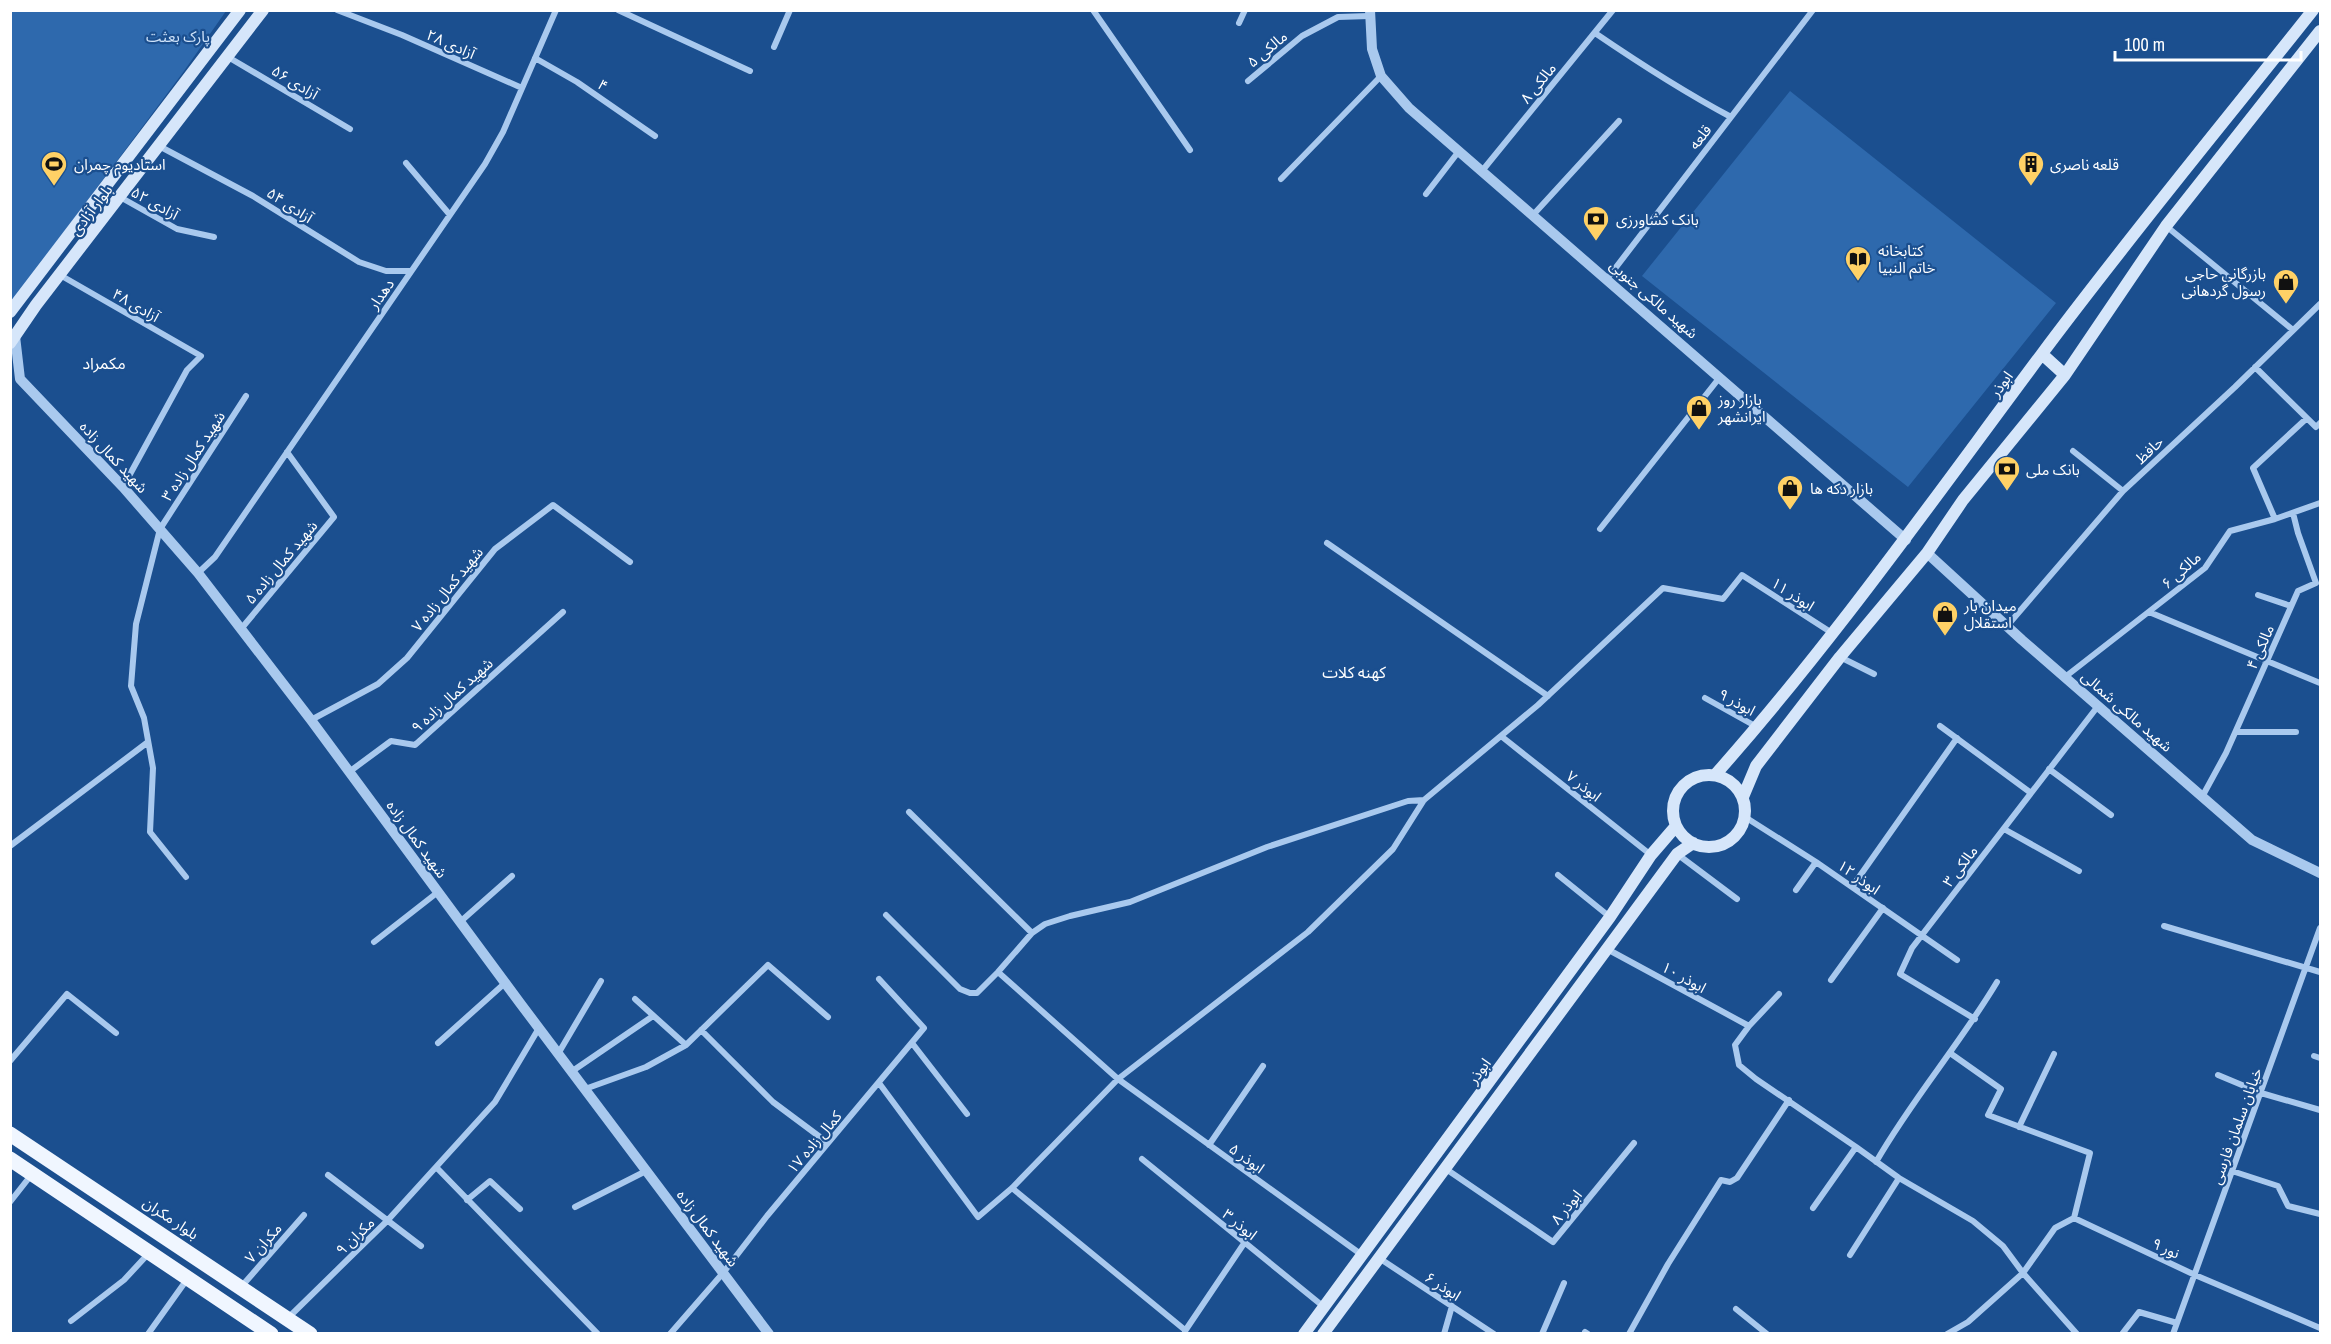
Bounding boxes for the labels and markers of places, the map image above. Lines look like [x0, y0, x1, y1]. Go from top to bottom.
sports icon: استادیوم چمران [39, 149, 69, 187]
building icon: قلعه ناصری [2016, 149, 2046, 187]
place label: استادیوم چمران [74, 154, 166, 176]
place label: قلعه ناصری [2050, 154, 2119, 175]
bank icon: بانک کشاورزی [1581, 204, 1611, 242]
place label: بانک کشاورزی [1616, 209, 1699, 230]
place label: کتابخانه خاتم النبیا [1878, 240, 1935, 279]
library icon: کتابخانه خاتم النبیا [1843, 244, 1873, 282]
place label: بازرگانی حاجی رسول گردهانی [2181, 263, 2266, 301]
shop icon: بازرگانی حاجی رسول گردهانی [2271, 267, 2301, 305]
place label: بازار روز ایرانشهر [1717, 389, 1766, 427]
shop icon: بازار روز ایرانشهر [1684, 393, 1714, 431]
bank icon: بانک ملی [1992, 454, 2022, 492]
place label: بانک ملی [2026, 459, 2080, 480]
shop icon: بازار دکه ها [1775, 473, 1805, 511]
place label: بازار دکه ها [1810, 478, 1873, 499]
place label: میدان بار استقلال [1963, 595, 2017, 633]
shop icon: میدان بار استقلال [1930, 599, 1960, 637]

